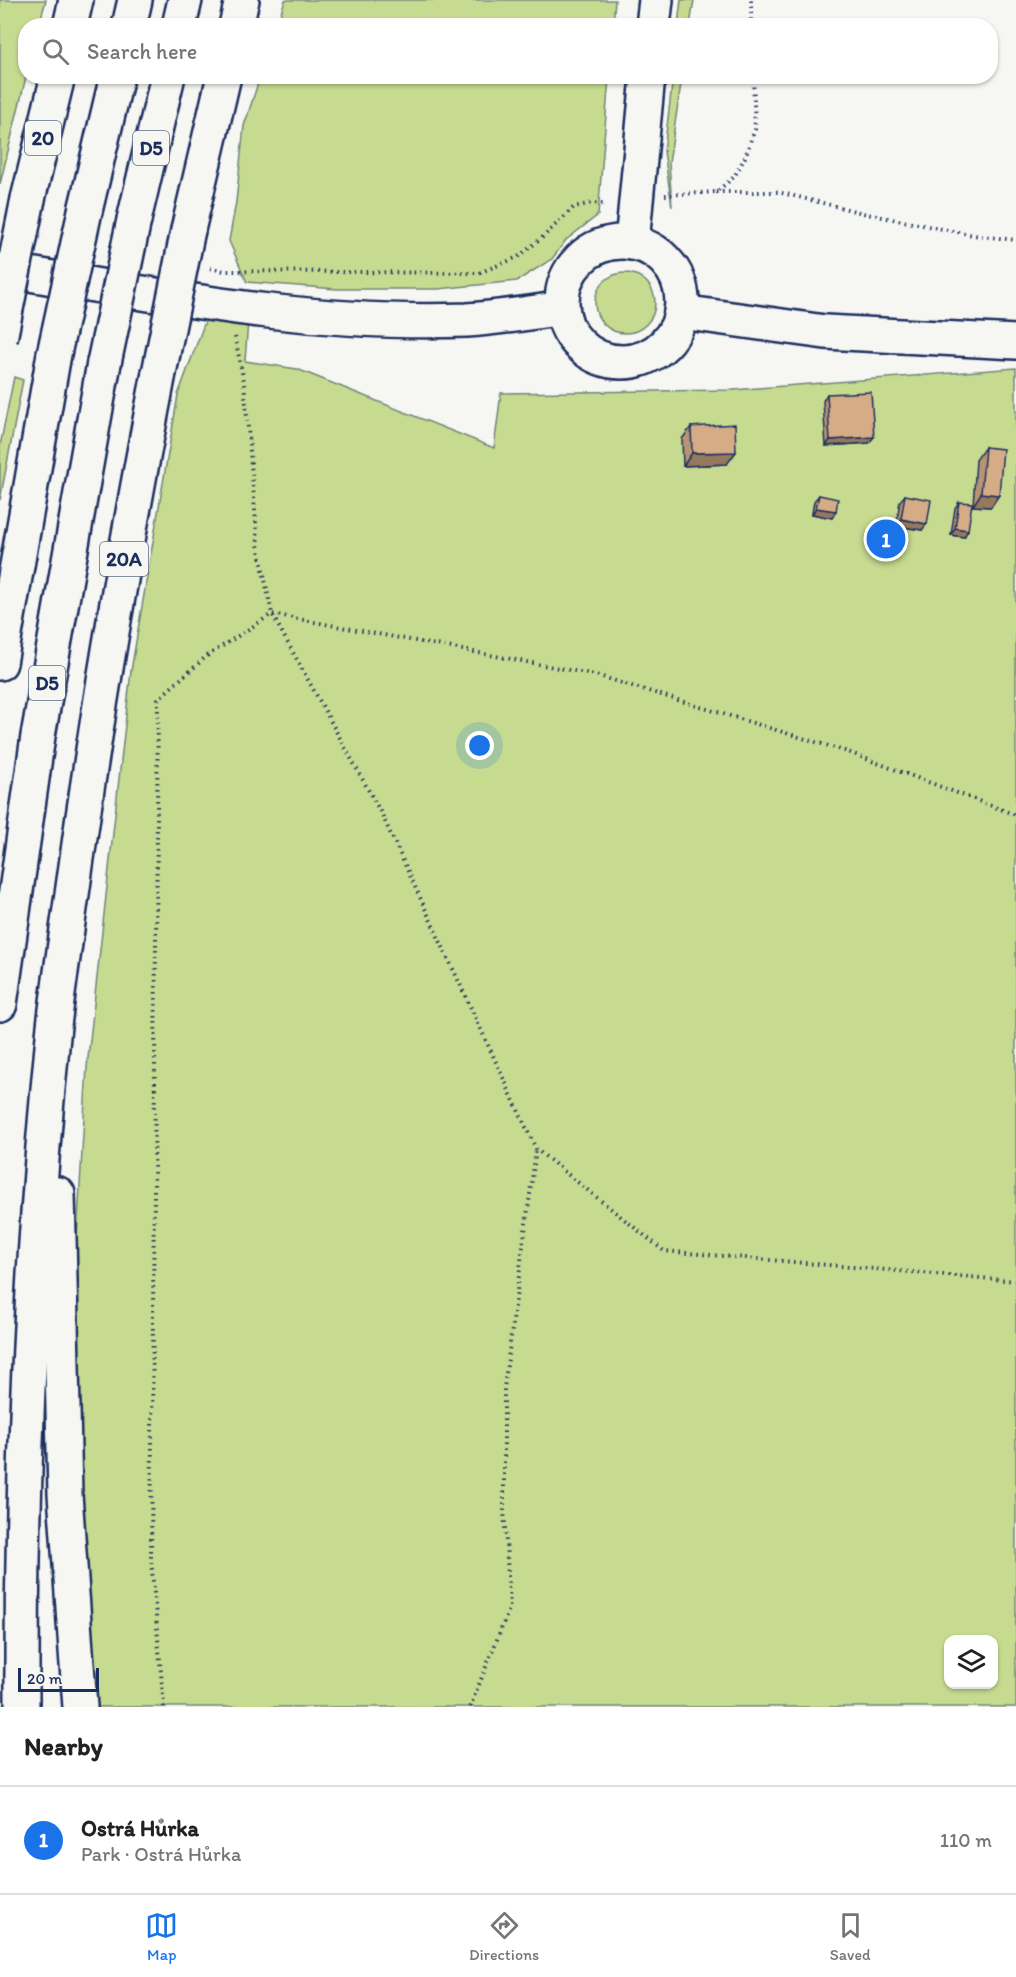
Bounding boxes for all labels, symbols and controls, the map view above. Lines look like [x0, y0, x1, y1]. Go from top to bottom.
search box [18, 18, 998, 84]
icon: search [39, 35, 72, 68]
text: Search here [87, 38, 197, 65]
road number: 20 [25, 121, 61, 155]
road number: D5 [133, 131, 169, 165]
pin: 1 [866, 516, 906, 562]
road number: 20A [100, 542, 148, 576]
road number: D5 [29, 666, 65, 700]
your location [465, 731, 494, 760]
map controls [944, 1635, 998, 1689]
button: layers [944, 1635, 998, 1689]
scale bar [18, 1665, 99, 1692]
text: 20 m [27, 1669, 62, 1688]
text: Nearby [24, 1730, 103, 1762]
text: Ostrá Hůrka [81, 1815, 199, 1842]
text: 1 [39, 1828, 48, 1852]
text: 110 m [940, 1828, 992, 1852]
text: Park · Ostrá Hůrka [81, 1842, 241, 1866]
tab: Map [145, 1909, 178, 1964]
tab: Directions [469, 1909, 539, 1964]
tab: Saved [830, 1909, 871, 1964]

